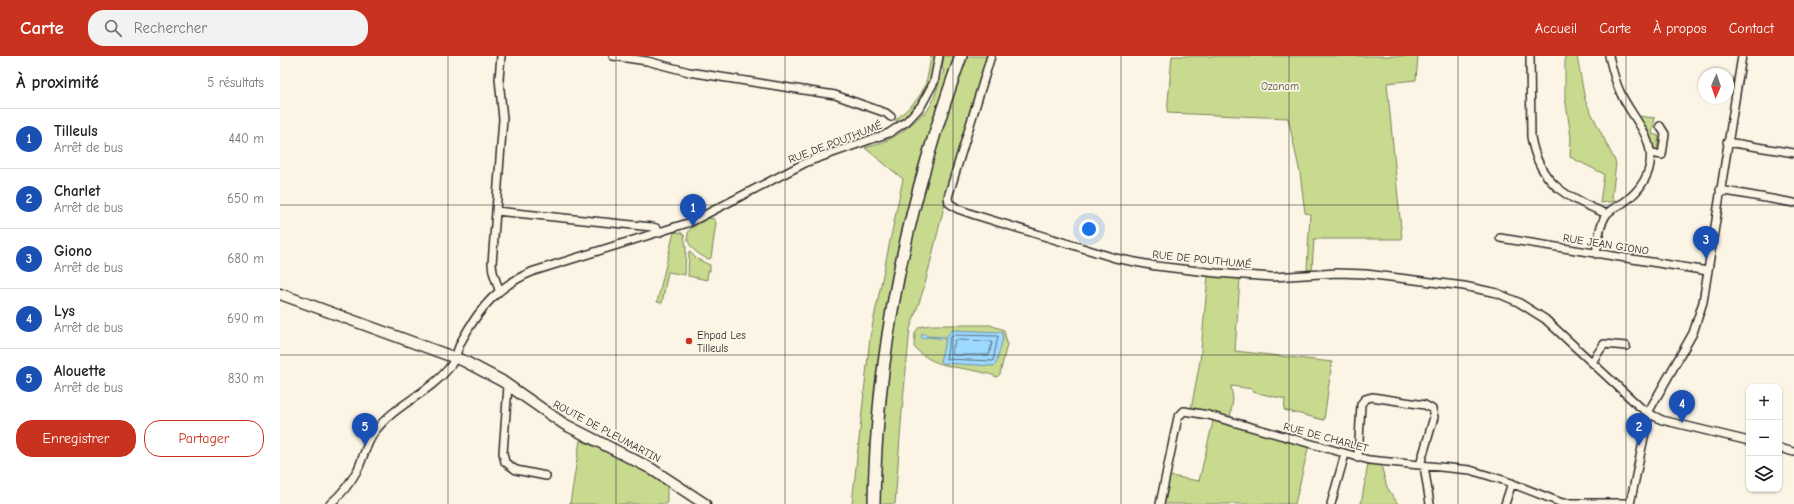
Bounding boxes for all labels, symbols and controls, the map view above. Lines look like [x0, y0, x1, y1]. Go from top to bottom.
search box [88, 10, 368, 46]
text: Carte [20, 17, 64, 39]
icon: search [102, 17, 124, 39]
text: Rechercher [134, 19, 207, 37]
text: Accueil [1535, 20, 1577, 37]
text: Carte [1599, 20, 1631, 37]
text: À propos [1653, 20, 1707, 37]
text: Contact [1729, 20, 1774, 37]
north arrow [1698, 68, 1734, 104]
text: À proximité [16, 73, 99, 92]
text: 5 résultats [207, 75, 264, 90]
park label: Ozanam [1261, 80, 1299, 93]
street label: RUE DE POUTHUMÉ [786, 117, 884, 166]
text: Tilleuls [54, 122, 98, 140]
text: 1 [26, 131, 32, 146]
text: 440 m [228, 131, 264, 146]
text: Arrêt de bus [54, 140, 123, 155]
text: Charlet [54, 182, 100, 200]
text: 2 [26, 191, 32, 206]
text: 650 m [227, 191, 264, 206]
pin: 1 [680, 194, 706, 227]
text: Arrêt de bus [54, 200, 123, 215]
your location [1079, 219, 1099, 239]
pin: 3 [1693, 226, 1719, 259]
street label: RUE JEAN GIONO [1562, 231, 1650, 258]
text: Giono [54, 242, 92, 260]
street label: RUE DE POUTHUMÉ [1152, 247, 1253, 271]
text: 3 [26, 251, 32, 266]
text: 680 m [227, 251, 264, 266]
text: Arrêt de bus [54, 260, 123, 275]
text: Lys [54, 302, 75, 320]
text: 4 [26, 311, 32, 326]
text: 690 m [227, 311, 264, 326]
text: Arrêt de bus [54, 320, 123, 335]
place label: Ehpad Les Tilleuls [697, 329, 746, 355]
marker: Ehpad Les Tilleuls [684, 336, 694, 346]
text: Alouette [54, 362, 106, 380]
text: 5 [26, 371, 32, 386]
text: 830 m [228, 371, 264, 386]
text: Arrêt de bus [54, 380, 123, 395]
map controls [1746, 384, 1782, 492]
button: + [1746, 384, 1782, 420]
pin: 4 [1669, 390, 1695, 423]
street label: ROUTE DE PLEUMARTIN [551, 398, 663, 465]
pin: 5 [352, 413, 378, 446]
pin: 2 [1626, 413, 1652, 446]
button: Enregistrer [16, 420, 136, 457]
button: Partager [144, 420, 264, 457]
street label: RUE DE CHARLET [1282, 420, 1370, 455]
button: − [1746, 420, 1782, 456]
button: layers [1746, 456, 1782, 492]

